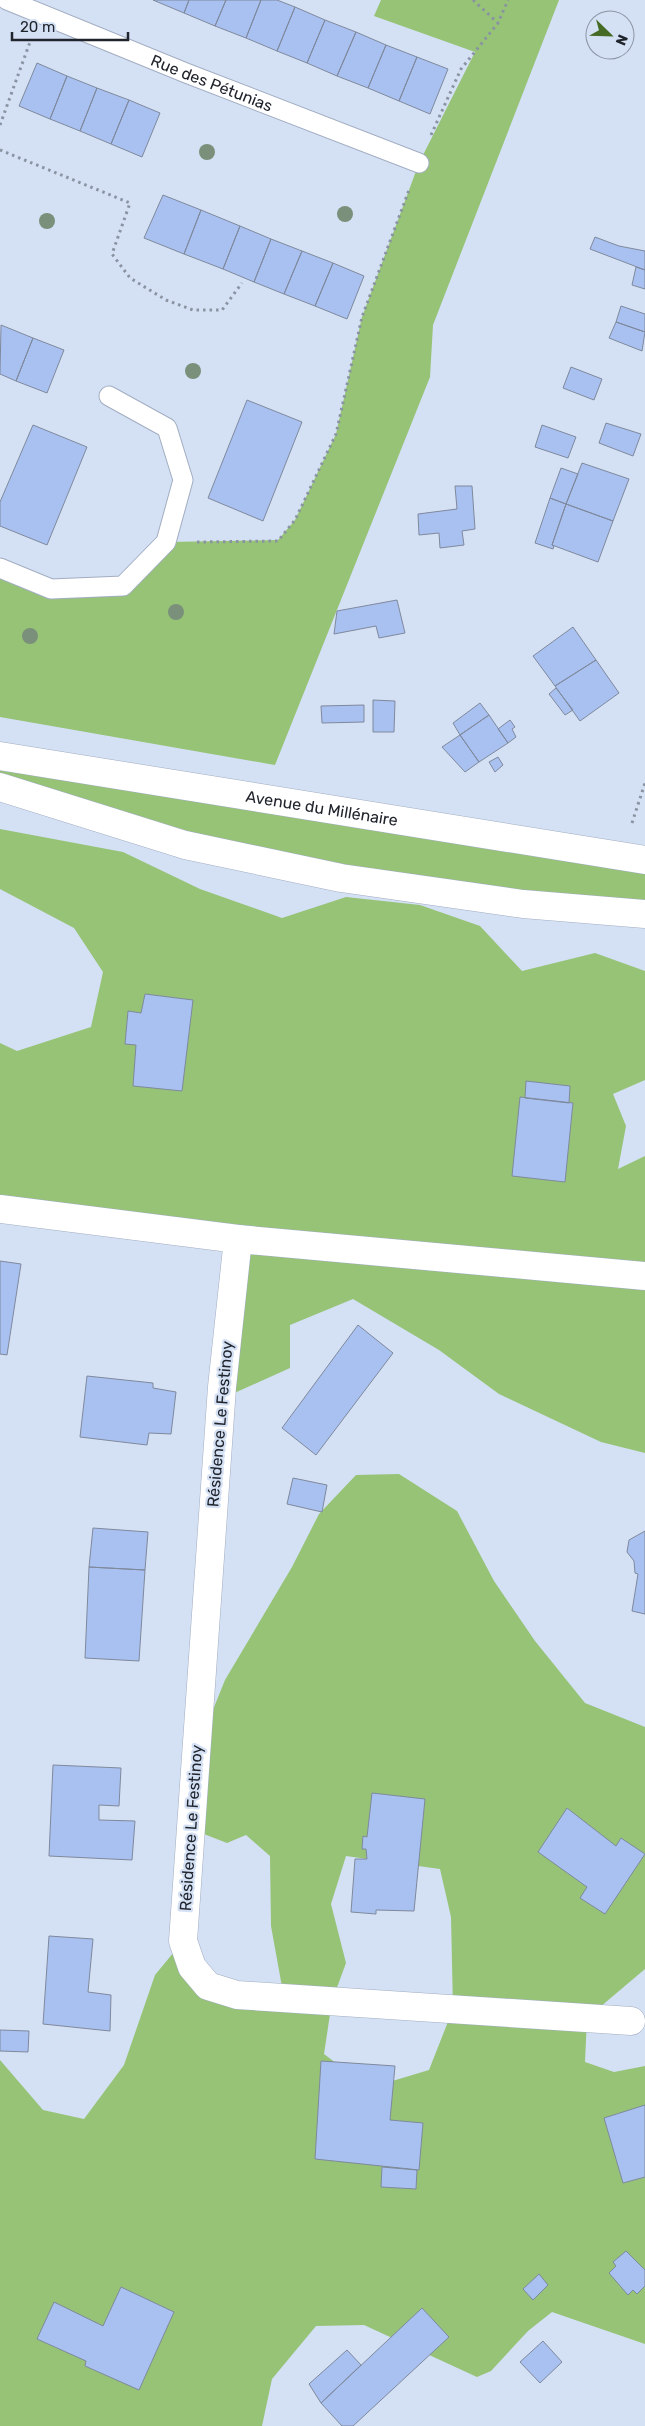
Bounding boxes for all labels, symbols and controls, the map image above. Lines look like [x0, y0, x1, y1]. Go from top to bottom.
scale bar [12, 10, 129, 42]
north arrow [585, 10, 635, 60]
text: 20 m [20, 18, 55, 36]
text: N [612, 32, 631, 48]
street label: Rue des Pétunias [148, 50, 276, 115]
street label: Avenue du Millénaire [244, 786, 399, 830]
street label: Résidence Le Festinoy [203, 1340, 237, 1508]
street label: Résidence Le Festinoy [176, 1744, 206, 1912]

